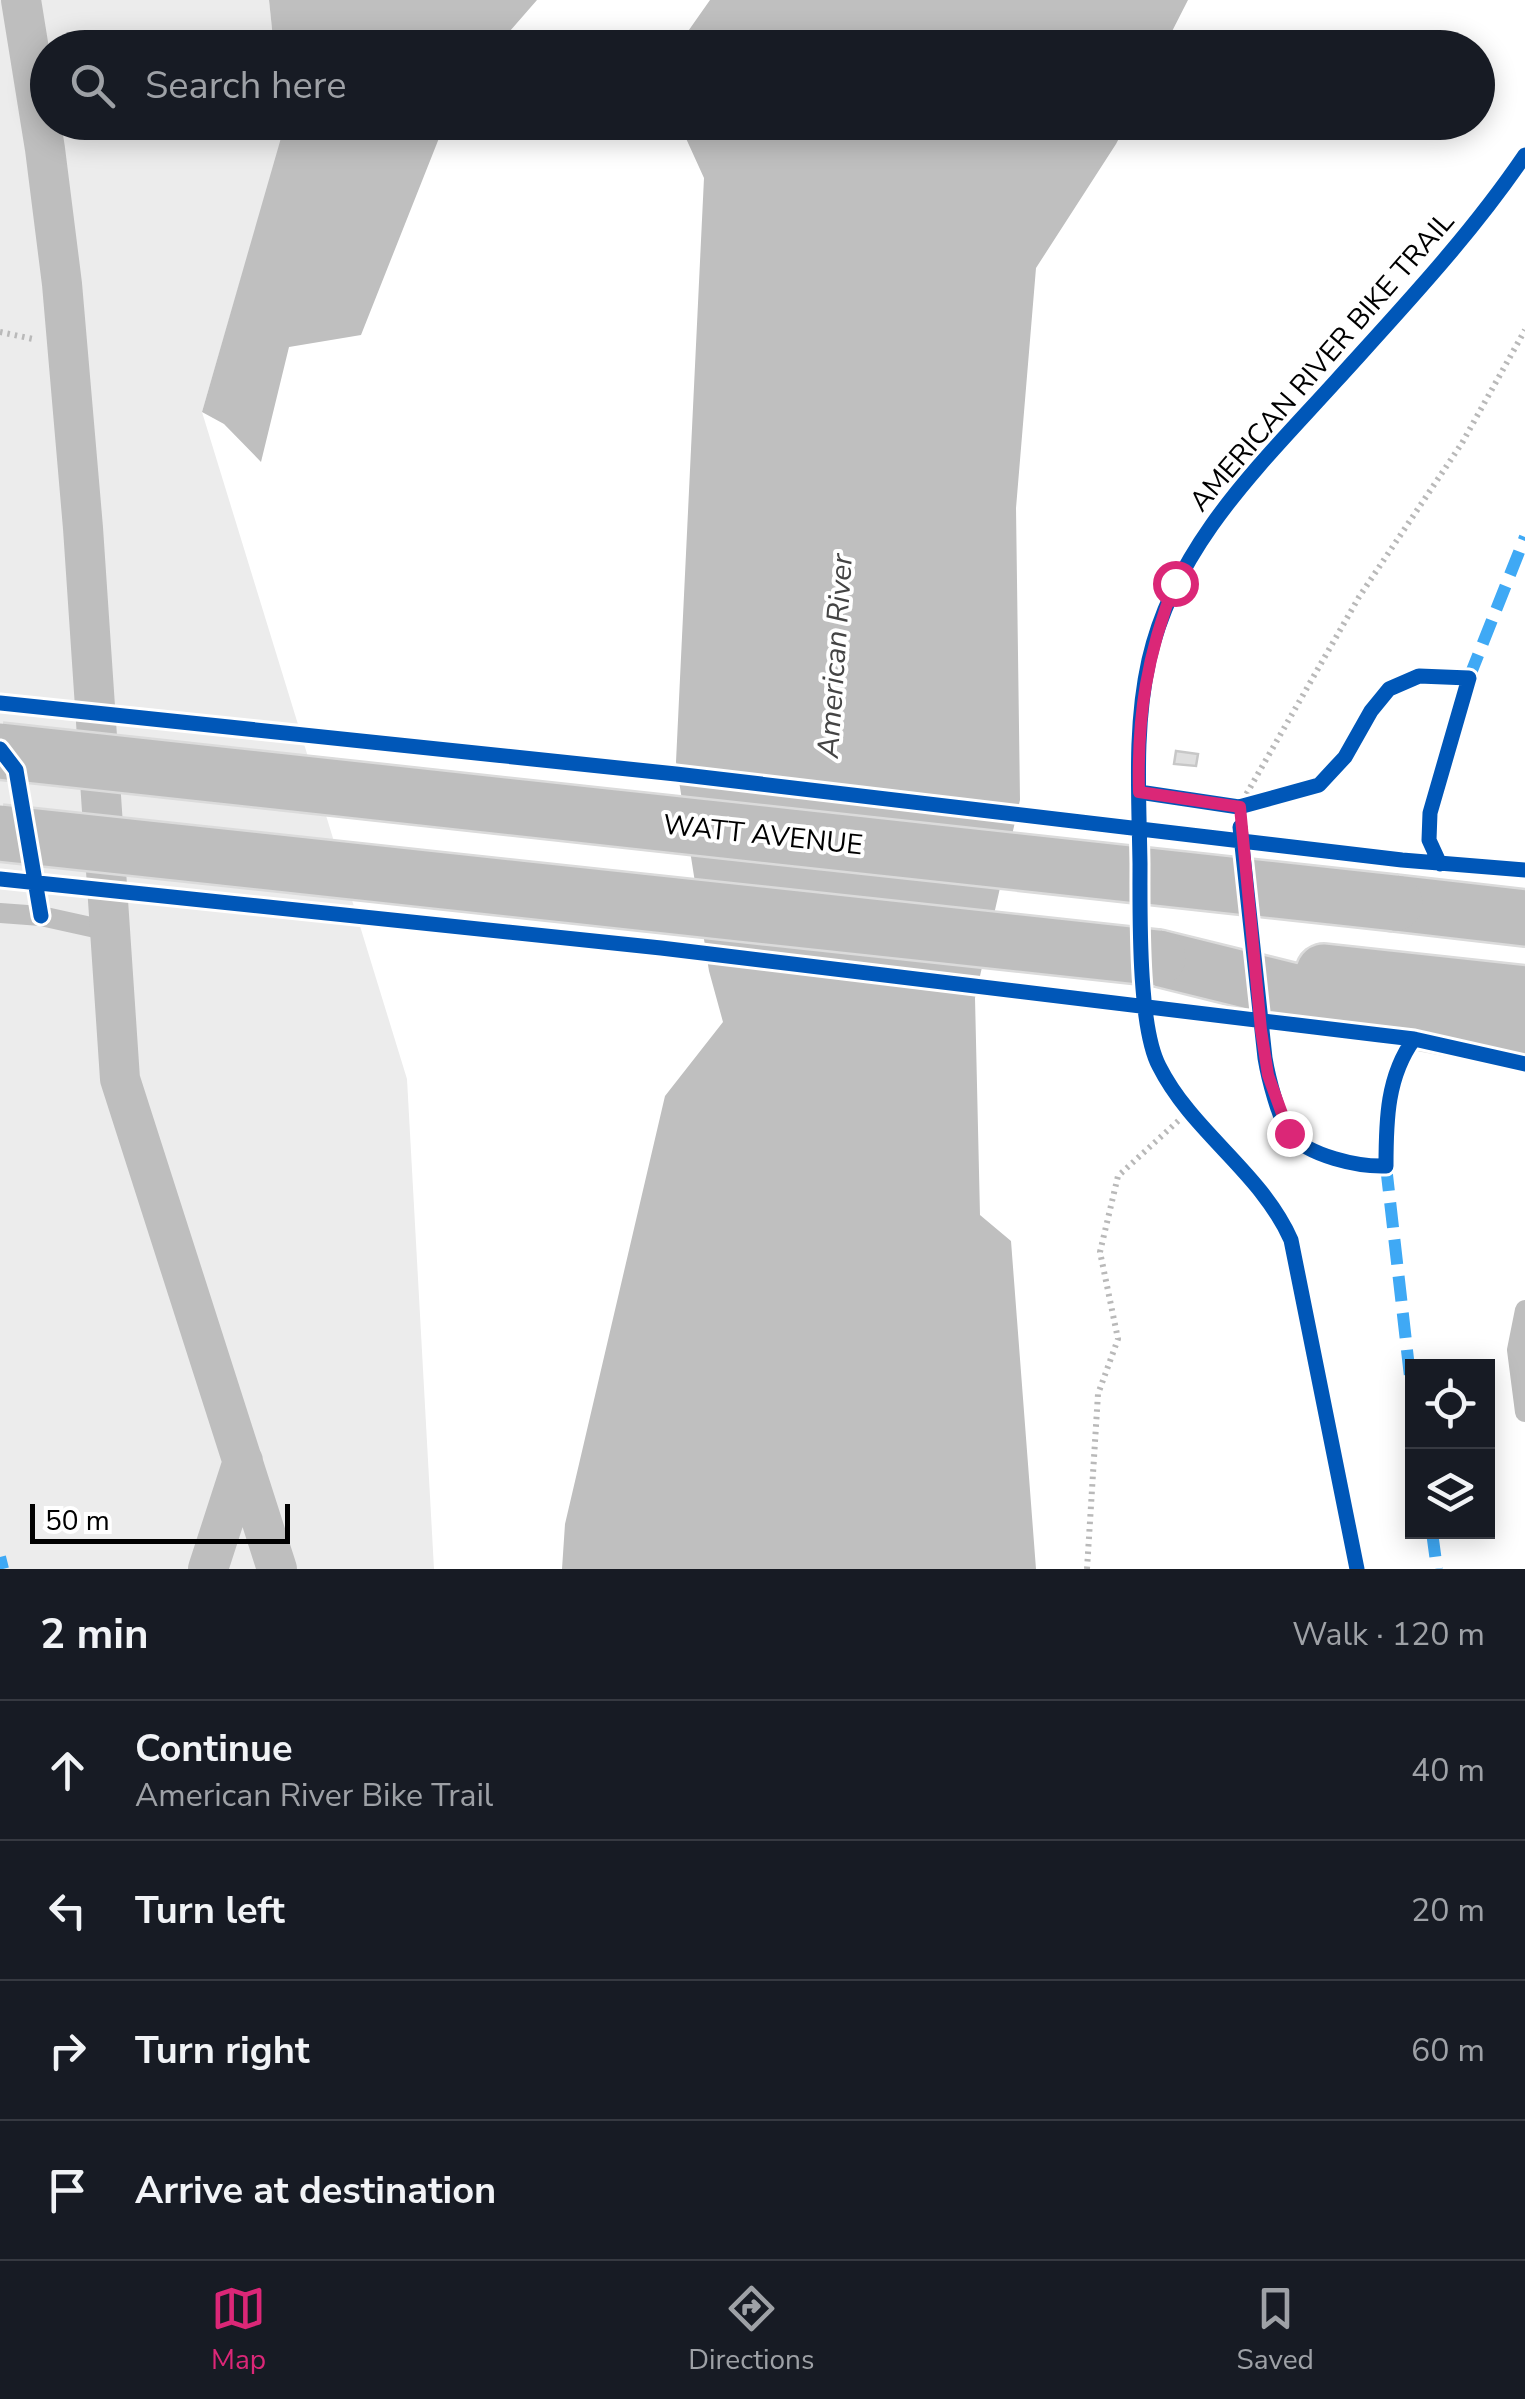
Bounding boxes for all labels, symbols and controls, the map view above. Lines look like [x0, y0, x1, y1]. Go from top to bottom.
search box [30, 30, 1495, 140]
icon: search [65, 58, 120, 113]
text: Search here [145, 60, 346, 111]
street label: AMERICAN RIVER BIKE TRAIL [1181, 204, 1463, 520]
water label: American River [808, 551, 863, 761]
route start [1153, 561, 1199, 607]
street label: WATT AVENUE [661, 806, 865, 864]
route end [1267, 1111, 1313, 1157]
map controls [1405, 1359, 1495, 1539]
button: locate [1405, 1359, 1495, 1449]
button: layers [1405, 1449, 1495, 1539]
scale bar [30, 1499, 290, 1544]
text: 50 m [45, 1502, 110, 1540]
text: 2 min [40, 1606, 149, 1663]
text: Walk · 120 m [1292, 1613, 1485, 1656]
text: Continue [135, 1723, 293, 1774]
icon: ahead [40, 1743, 95, 1798]
text: 40 m [1411, 1749, 1485, 1792]
text: American River Bike Trail [135, 1774, 493, 1817]
icon: left [40, 1883, 95, 1938]
text: Turn left [135, 1885, 285, 1936]
text: 20 m [1411, 1889, 1485, 1932]
icon: right [40, 2023, 95, 2078]
text: Turn right [135, 2025, 310, 2076]
text: 60 m [1411, 2029, 1485, 2072]
icon: arrive [40, 2163, 95, 2218]
text: Arrive at destination [135, 2165, 496, 2216]
tab: Map [211, 2281, 266, 2379]
tab: Directions [688, 2281, 814, 2379]
tab: Saved [1237, 2281, 1314, 2379]

